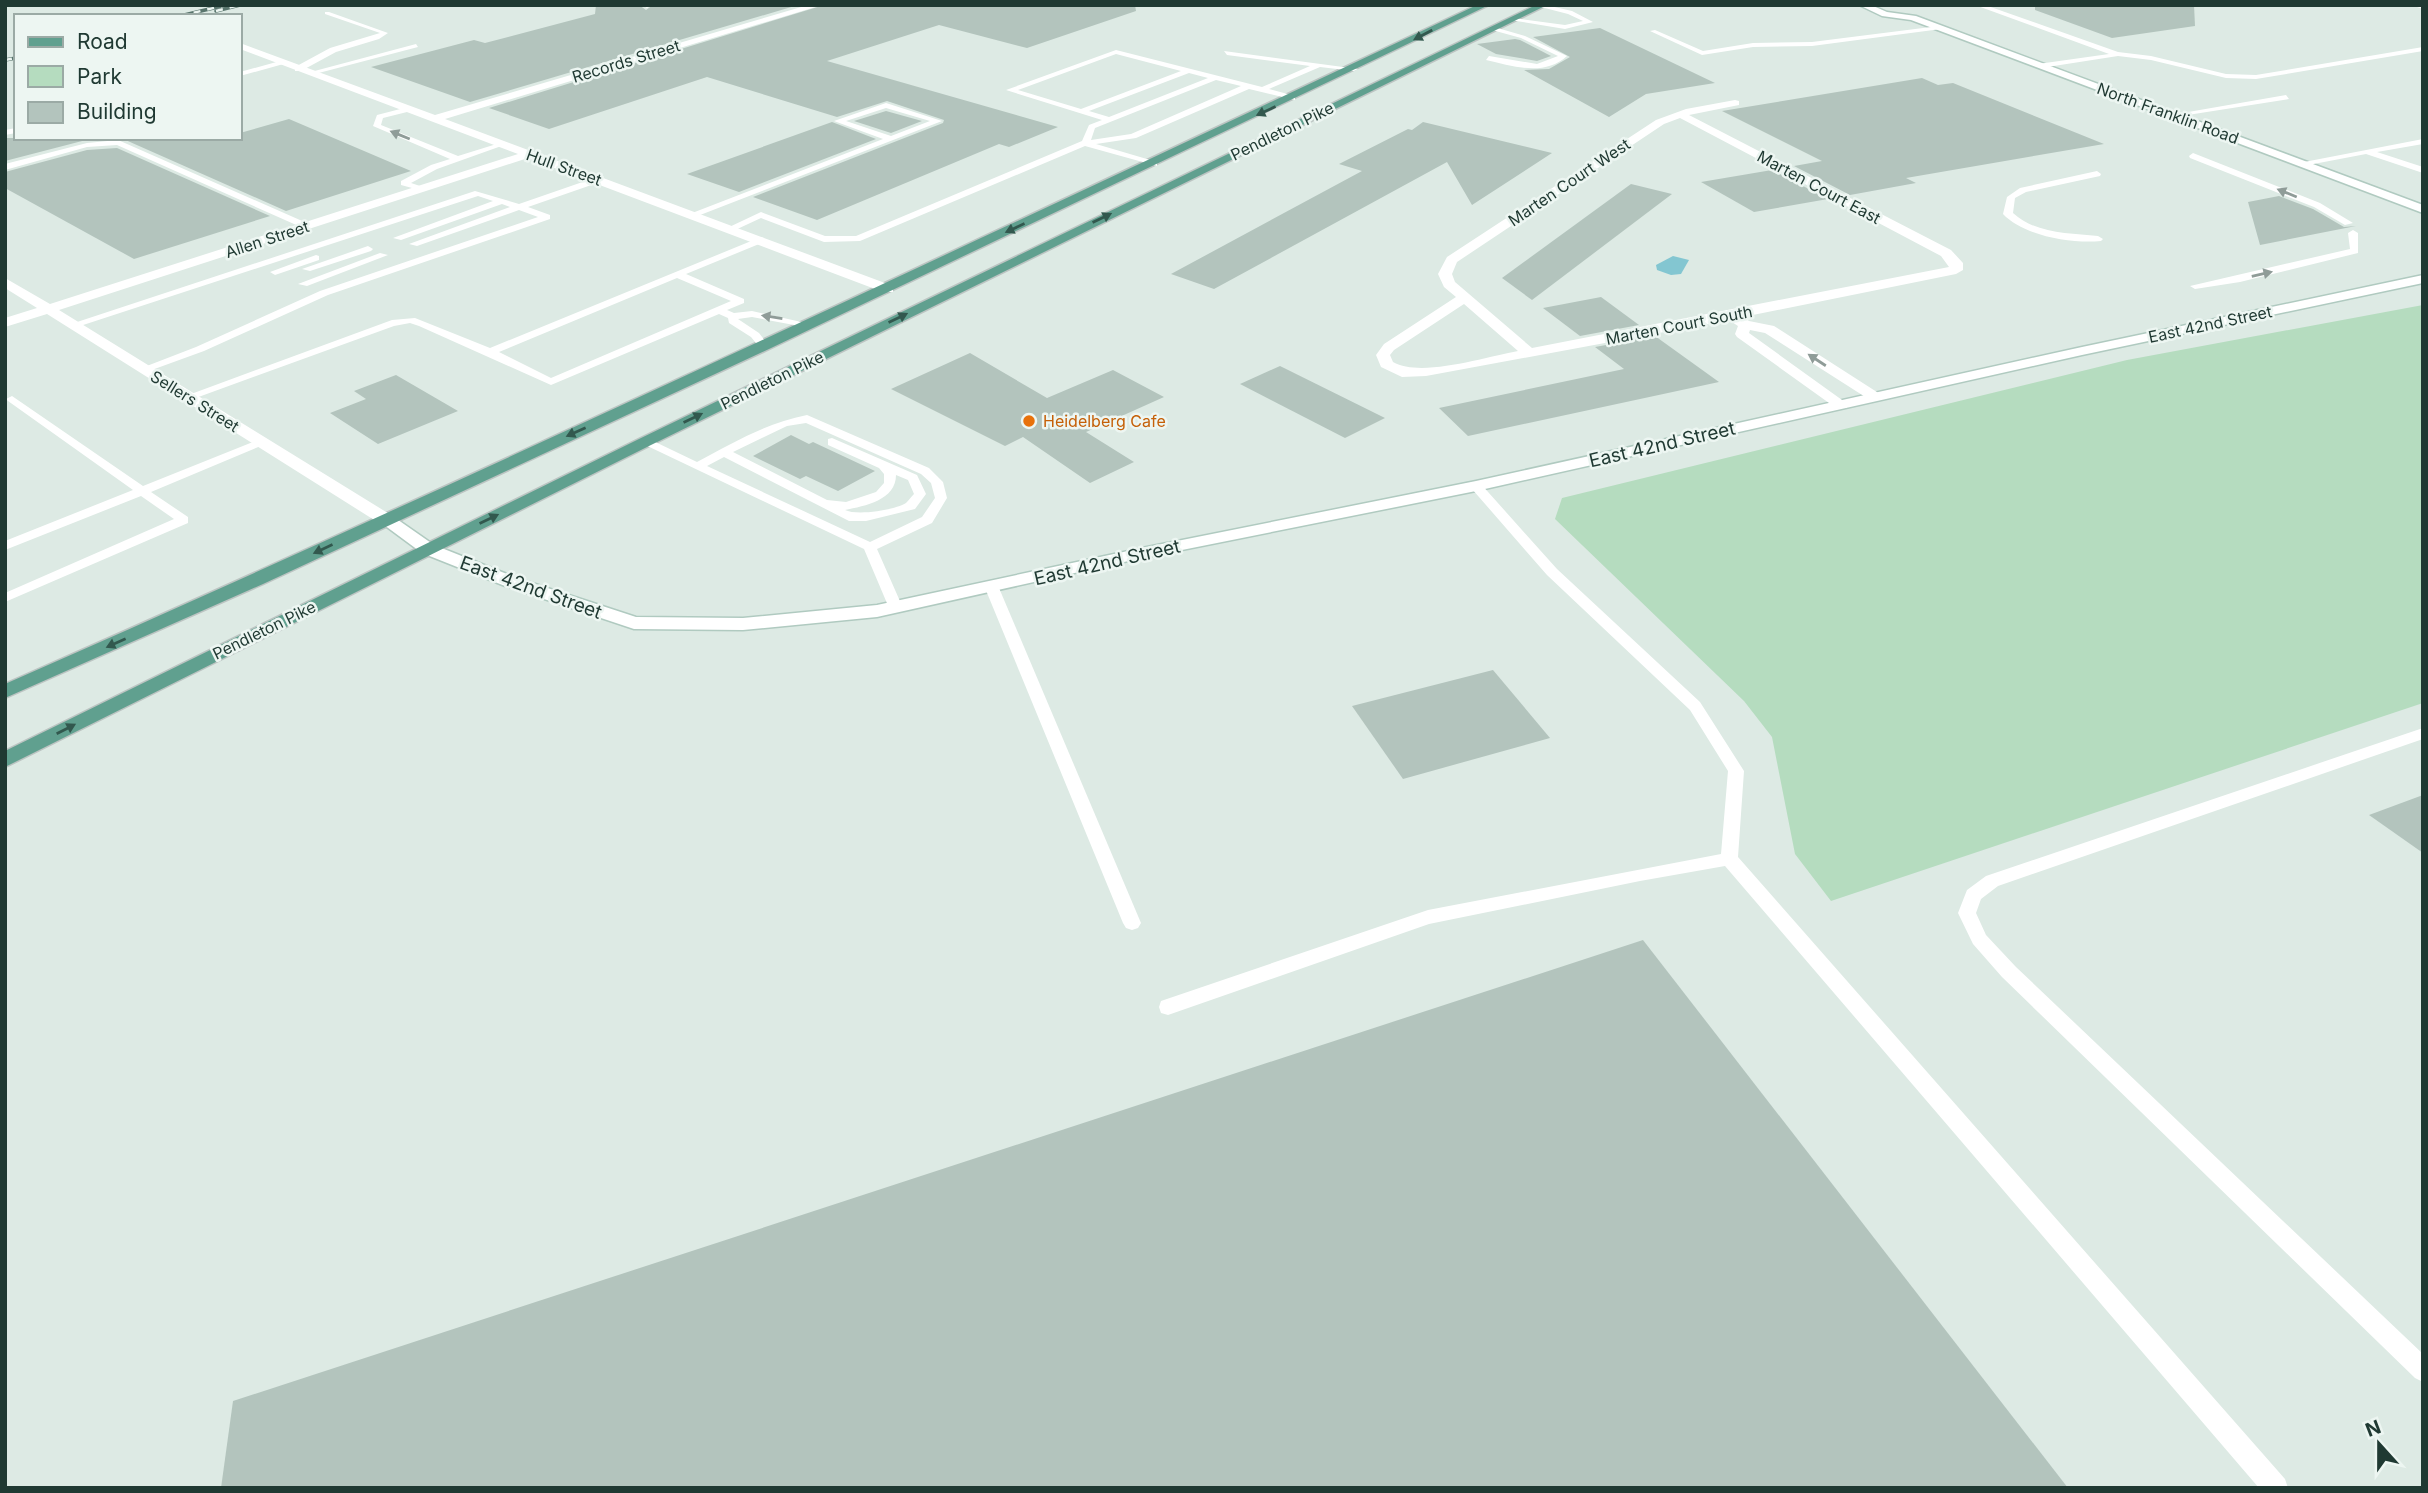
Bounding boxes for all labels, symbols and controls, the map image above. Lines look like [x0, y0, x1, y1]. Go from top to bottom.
legend [14, 14, 242, 140]
text: Road [77, 29, 128, 54]
one-way arrow [1414, 29, 1433, 41]
street label: Records Street [570, 35, 682, 87]
text: Park [77, 64, 122, 89]
street label: North Franklin Road [2094, 78, 2242, 148]
street label: Pendleton Pike [1227, 97, 1337, 165]
text: Building [77, 99, 157, 124]
one-way arrow [1255, 105, 1276, 116]
one-way arrow [389, 130, 410, 141]
street label: Marten Court West [1504, 134, 1634, 230]
street label: Hull Street [524, 144, 604, 190]
street label: Marten Court East [1754, 146, 1884, 228]
one-way arrow [2276, 187, 2297, 198]
one-way arrow [1092, 213, 1112, 224]
street label: Allen Street [222, 216, 312, 262]
one-way arrow [1005, 222, 1025, 234]
one-way arrow [2251, 268, 2273, 279]
street label: Marten Court South [1604, 301, 1754, 349]
street label: East 42nd Street [2146, 301, 2274, 347]
one-way arrow [761, 311, 783, 322]
one-way arrow [888, 313, 908, 324]
street label: Pendleton Pike [717, 346, 827, 414]
one-way arrow [1808, 354, 1827, 367]
street label: Sellers Street [147, 366, 243, 436]
place label: Heidelberg Cafe [1043, 411, 1166, 431]
one-way arrow [683, 413, 703, 424]
marker: Heidelberg Cafe [1021, 413, 1037, 429]
street label: East 42nd Street [1587, 416, 1737, 472]
one-way arrow [565, 427, 586, 438]
one-way arrow [479, 514, 499, 525]
street label: East 42nd Street [1032, 534, 1182, 590]
one-way arrow [313, 543, 333, 554]
street label: East 42nd Street [457, 551, 605, 624]
street label: Pendleton Pike [209, 596, 319, 664]
one-way arrow [106, 637, 126, 649]
one-way arrow [56, 724, 76, 735]
north arrow [2344, 1409, 2414, 1479]
text: N [2362, 1415, 2384, 1442]

